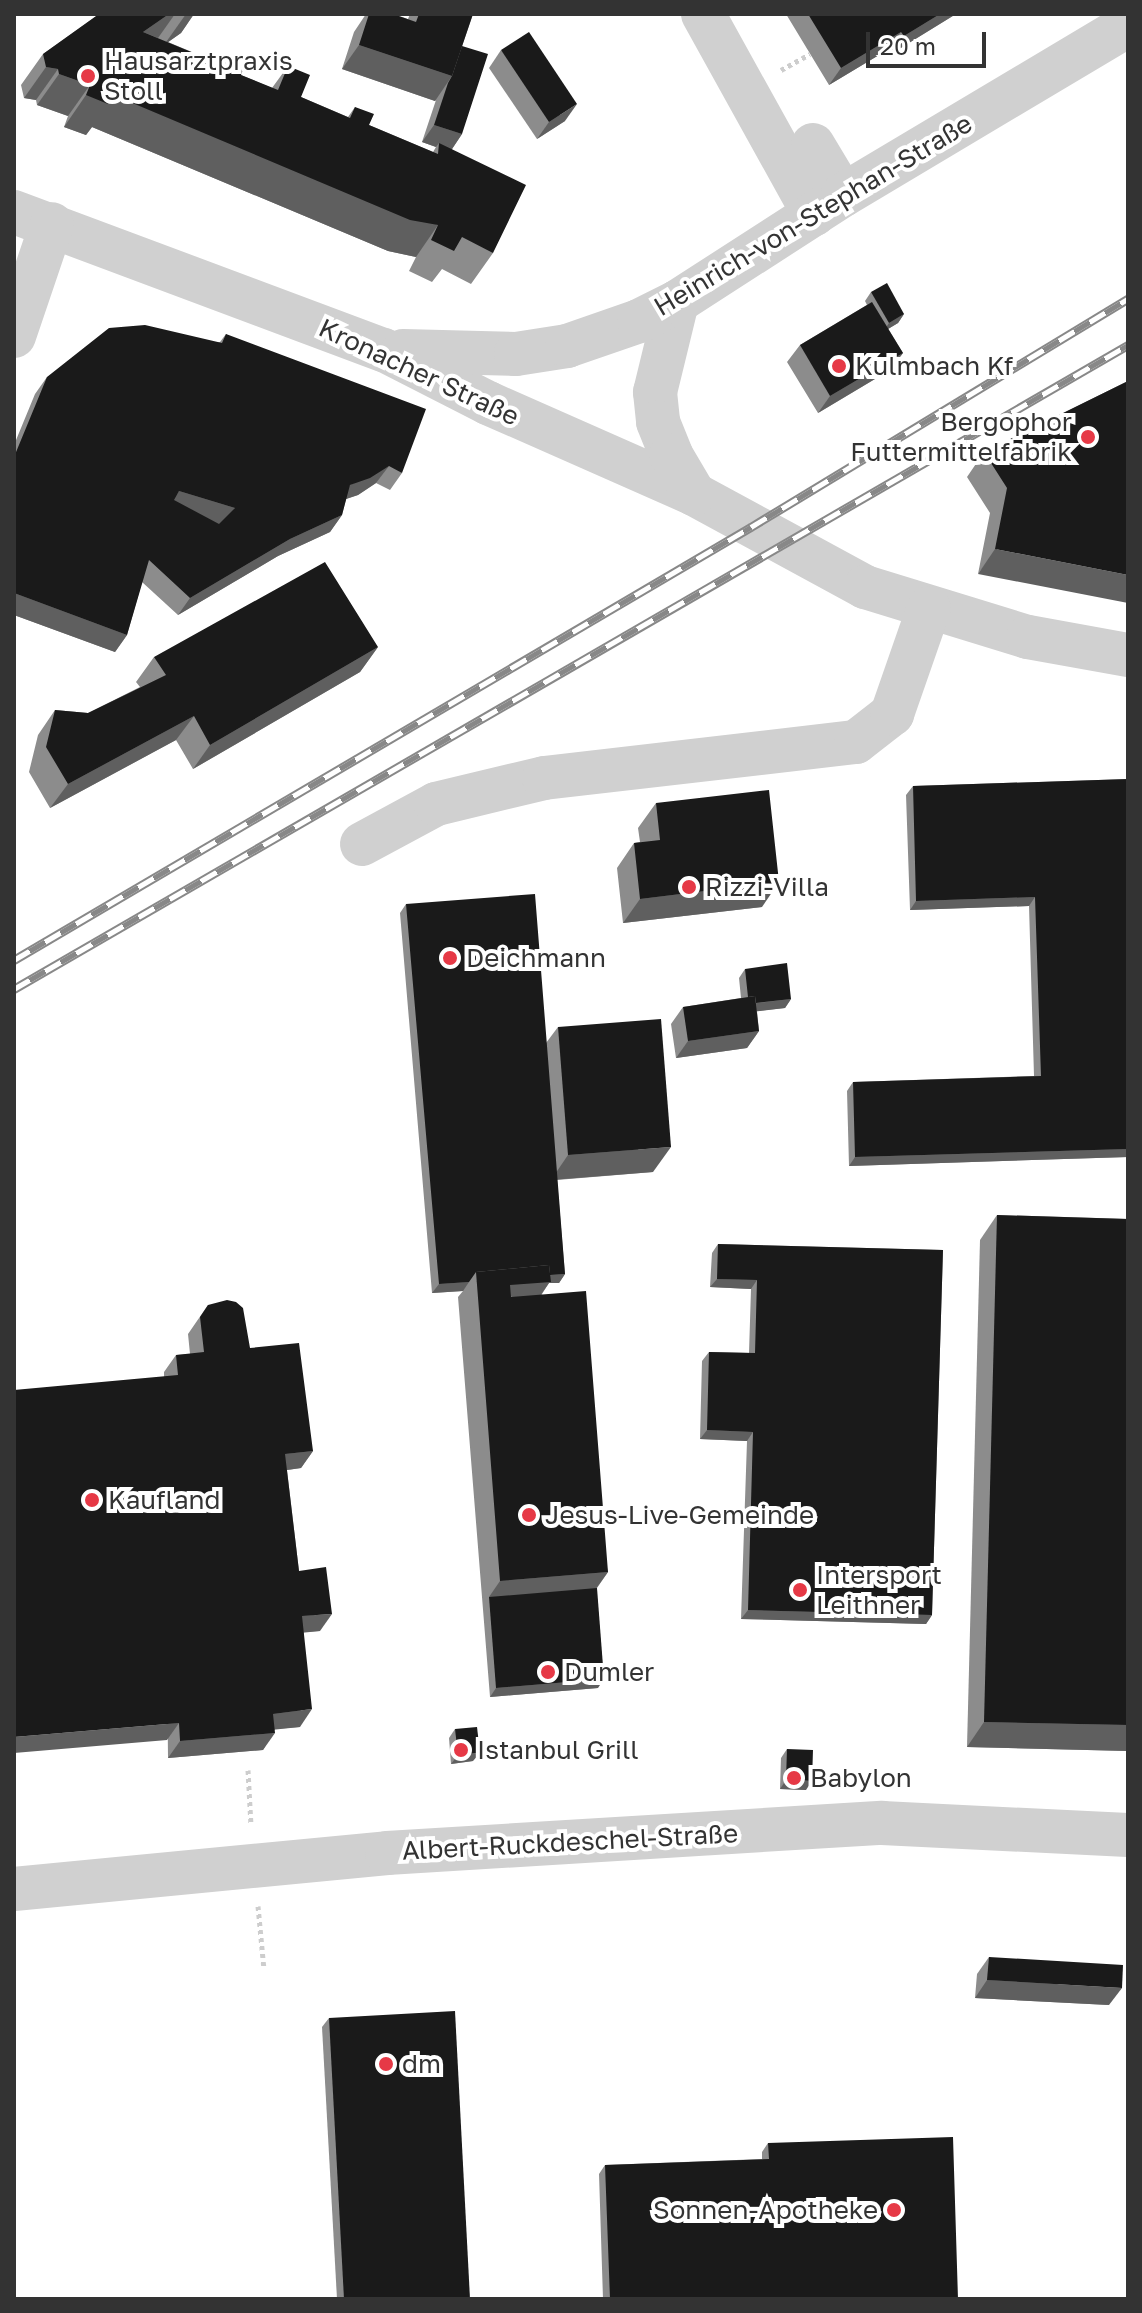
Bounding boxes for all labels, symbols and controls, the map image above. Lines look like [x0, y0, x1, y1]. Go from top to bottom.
scale bar [870, 16, 990, 66]
text: 20 m [880, 31, 936, 60]
place label: Hausarztpraxis Stoll [104, 45, 293, 106]
marker: Hausarztpraxis Stoll [79, 67, 97, 85]
street label: Heinrich-von-Stephan-Straße [648, 108, 978, 322]
street label: Kronacher Straße [314, 312, 524, 432]
place label: Kulmbach Kf [855, 350, 1013, 382]
marker: Kulmbach Kf [830, 357, 848, 375]
place label: Bergophor Futtermittelfabrik [850, 406, 1072, 468]
marker: Bergophor Futtermittelfabrik [1079, 428, 1097, 446]
place label: Rizzi-Villa [705, 871, 829, 903]
marker: Rizzi-Villa [680, 878, 698, 896]
place label: Deichmann [466, 942, 606, 974]
marker: Deichmann [441, 949, 459, 967]
place label: Kaufland [108, 1484, 221, 1516]
marker: Kaufland [83, 1491, 101, 1509]
place label: Jesus-Live-Gemeinde [545, 1499, 814, 1531]
marker: Jesus-Live-Gemeinde [520, 1506, 538, 1524]
place label: Intersport Leithner [816, 1559, 942, 1620]
marker: Intersport Leithner [791, 1581, 809, 1599]
place label: Dumler [564, 1656, 654, 1688]
marker: Dumler [539, 1663, 557, 1681]
place label: Istanbul Grill [477, 1734, 639, 1766]
marker: Istanbul Grill [452, 1741, 470, 1759]
place label: Babylon [810, 1762, 912, 1794]
marker: Babylon [785, 1769, 803, 1787]
street label: Albert-Ruckdeschel-Straße [401, 1818, 739, 1866]
place label: dm [402, 2048, 441, 2080]
marker: dm [377, 2055, 395, 2073]
place label: Sonnen-Apotheke [653, 2194, 878, 2226]
marker: Sonnen-Apotheke [885, 2201, 903, 2219]

